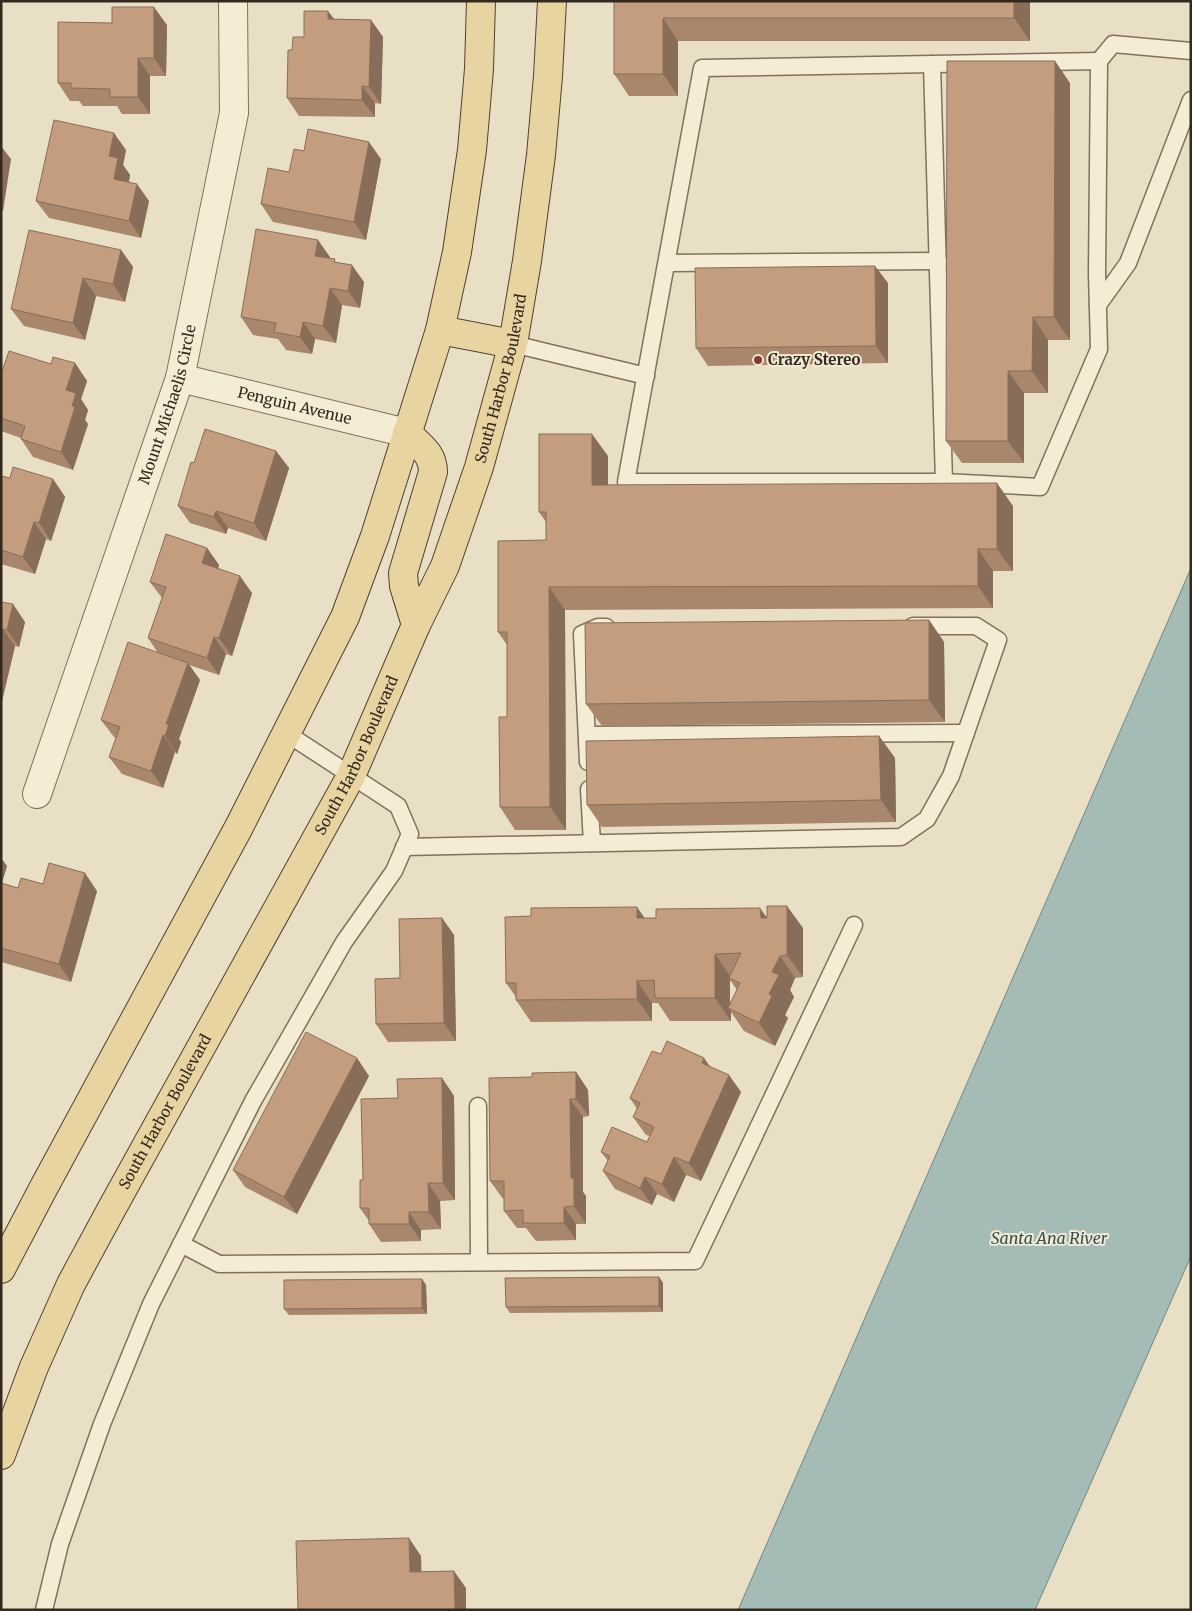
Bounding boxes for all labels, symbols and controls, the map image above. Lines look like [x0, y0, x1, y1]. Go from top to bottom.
street label: South Harbor Boulevard [470, 292, 530, 465]
street label: Mount Michaelis Circle [134, 323, 200, 487]
place label: Crazy Stereo [768, 350, 860, 369]
marker: Crazy Stereo [752, 354, 764, 366]
street label: Penguin Avenue [236, 382, 354, 428]
street label: South Harbor Boulevard [310, 673, 402, 838]
street label: South Harbor Boulevard [114, 1031, 215, 1193]
water label: Santa Ana River [991, 1228, 1108, 1248]

